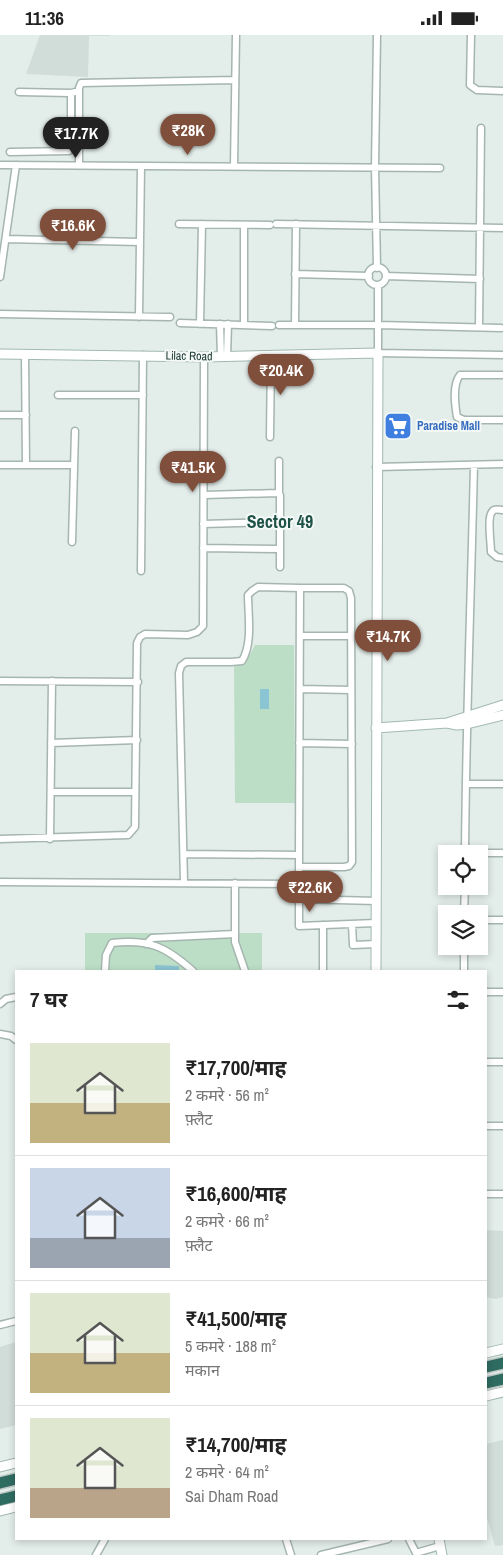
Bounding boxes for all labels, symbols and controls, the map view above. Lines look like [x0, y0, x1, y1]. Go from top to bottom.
text: 11:36 [25, 5, 64, 31]
pin: ₹28K [158, 113, 218, 156]
pin: ₹17.7K [35, 117, 117, 159]
text: ₹28K [171, 119, 205, 141]
text: ₹17.7K [54, 122, 98, 144]
pin: ₹16.6K [32, 209, 114, 251]
text: ₹16.6K [51, 214, 95, 236]
street label: Lilac Road [165, 348, 213, 364]
pin: ₹20.4K [240, 353, 322, 396]
text: ₹20.4K [259, 359, 303, 381]
supermarket icon: Paradise Mall [383, 411, 413, 441]
place label: Paradise Mall [417, 418, 480, 434]
pin: ₹41.5K [152, 451, 234, 493]
text: ₹41.5K [171, 456, 215, 478]
district label: Sector 49 [247, 509, 313, 534]
pin: ₹14.7K [347, 619, 429, 662]
text: ₹14.7K [366, 625, 410, 647]
map controls [438, 845, 488, 955]
button: locate [438, 845, 488, 895]
pin: ₹22.6K [269, 871, 351, 913]
text: ₹22.6K [288, 876, 332, 898]
button: layers [438, 905, 488, 955]
text: 7 घर [30, 985, 67, 1014]
icon: filters [444, 986, 472, 1014]
text: ₹17,700/माह [185, 1053, 286, 1082]
icon: home [70, 1063, 130, 1123]
text: 2 कमरे · 56 m² [185, 1084, 269, 1106]
text: फ़्लैट [185, 1108, 213, 1130]
text: ₹16,600/माह [185, 1179, 286, 1208]
icon: home [70, 1188, 130, 1248]
text: 2 कमरे · 66 m² [185, 1210, 269, 1232]
text: फ़्लैट [185, 1234, 213, 1256]
text: ₹41,500/माह [185, 1304, 286, 1333]
icon: home [70, 1313, 130, 1373]
text: 5 कमरे · 188 m² [185, 1335, 276, 1357]
text: मकान [185, 1359, 220, 1381]
text: ₹14,700/माह [185, 1430, 286, 1459]
icon: home [70, 1438, 130, 1498]
text: 2 कमरे · 64 m² [185, 1461, 269, 1483]
text: Sai Dham Road [185, 1485, 278, 1507]

